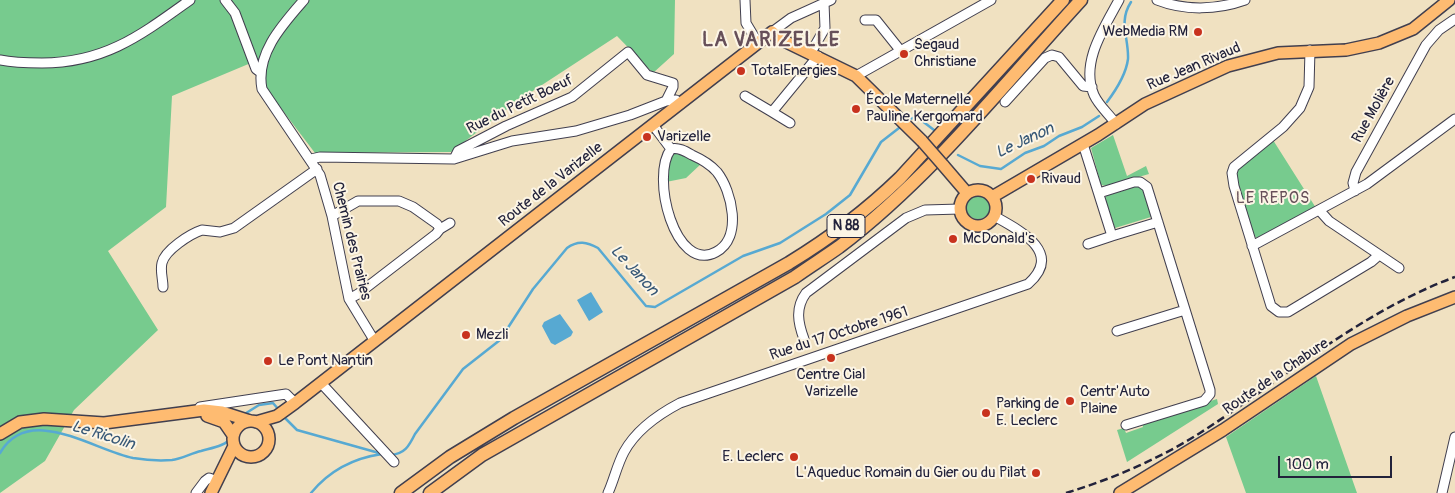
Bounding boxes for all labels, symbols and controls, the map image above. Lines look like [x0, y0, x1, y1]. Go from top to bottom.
place label: WebMedia RM [1103, 23, 1188, 41]
marker: WebMedia RM [1192, 26, 1204, 38]
district label: LA VARIZELLE [700, 29, 842, 53]
place label: Segaud Christiane [914, 36, 976, 71]
street label: Rue Jean Rivaud [1145, 39, 1243, 95]
marker: Segaud Christiane [898, 48, 910, 60]
place label: TotalEnergies [751, 62, 837, 80]
marker: TotalEnergies [735, 65, 747, 77]
street label: Rue du Petit Boeuf [464, 71, 576, 139]
street label: Rue Molière [1349, 74, 1399, 146]
place label: École Maternelle Pauline Kergomard [866, 91, 983, 126]
marker: École Maternelle Pauline Kergomard [850, 103, 862, 115]
water label: Le Janon [993, 119, 1057, 163]
place label: Varizelle [657, 128, 711, 146]
marker: Varizelle [641, 131, 653, 143]
street label: Route de la Varizelle [496, 139, 606, 231]
place label: Rivaud [1041, 170, 1081, 188]
marker: Rivaud [1025, 173, 1037, 185]
street label: Chemin des Prairies [328, 180, 374, 302]
district label: LE REPOS [1235, 189, 1311, 209]
road number: N 88 [827, 215, 865, 238]
place label: McDonald's [963, 230, 1035, 248]
marker: McDonald's [947, 233, 959, 245]
water label: Le Janon [606, 242, 662, 300]
street label: Rue du 17 Octobre 1961 [767, 303, 911, 365]
place label: Mezli [476, 326, 508, 344]
marker: Mezli [460, 329, 472, 341]
street label: Route de la Chabure [1220, 335, 1332, 419]
place label: Le Pont Nantin [278, 352, 373, 370]
marker: Centre Cial Varizelle [825, 352, 837, 364]
marker: Le Pont Nantin [262, 355, 274, 367]
place label: Centre Cial Varizelle [797, 366, 865, 401]
place label: Centr'Auto Plaine [1080, 383, 1150, 418]
place label: Parking de E. Leclerc [996, 395, 1059, 430]
marker: Centr'Auto Plaine [1064, 395, 1076, 407]
marker: Parking de E. Leclerc [980, 407, 992, 419]
water label: Le Ricolin [69, 417, 137, 455]
scale bar [1280, 446, 1394, 478]
place label: E. Leclerc [722, 448, 784, 466]
marker: E. Leclerc [788, 451, 800, 463]
text: 100 m [1286, 455, 1329, 474]
place label: L'Aqueduc Romain du Gier ou du Pilat [795, 464, 1026, 482]
marker: L'Aqueduc Romain du Gier ou du Pilat [1030, 467, 1042, 479]

